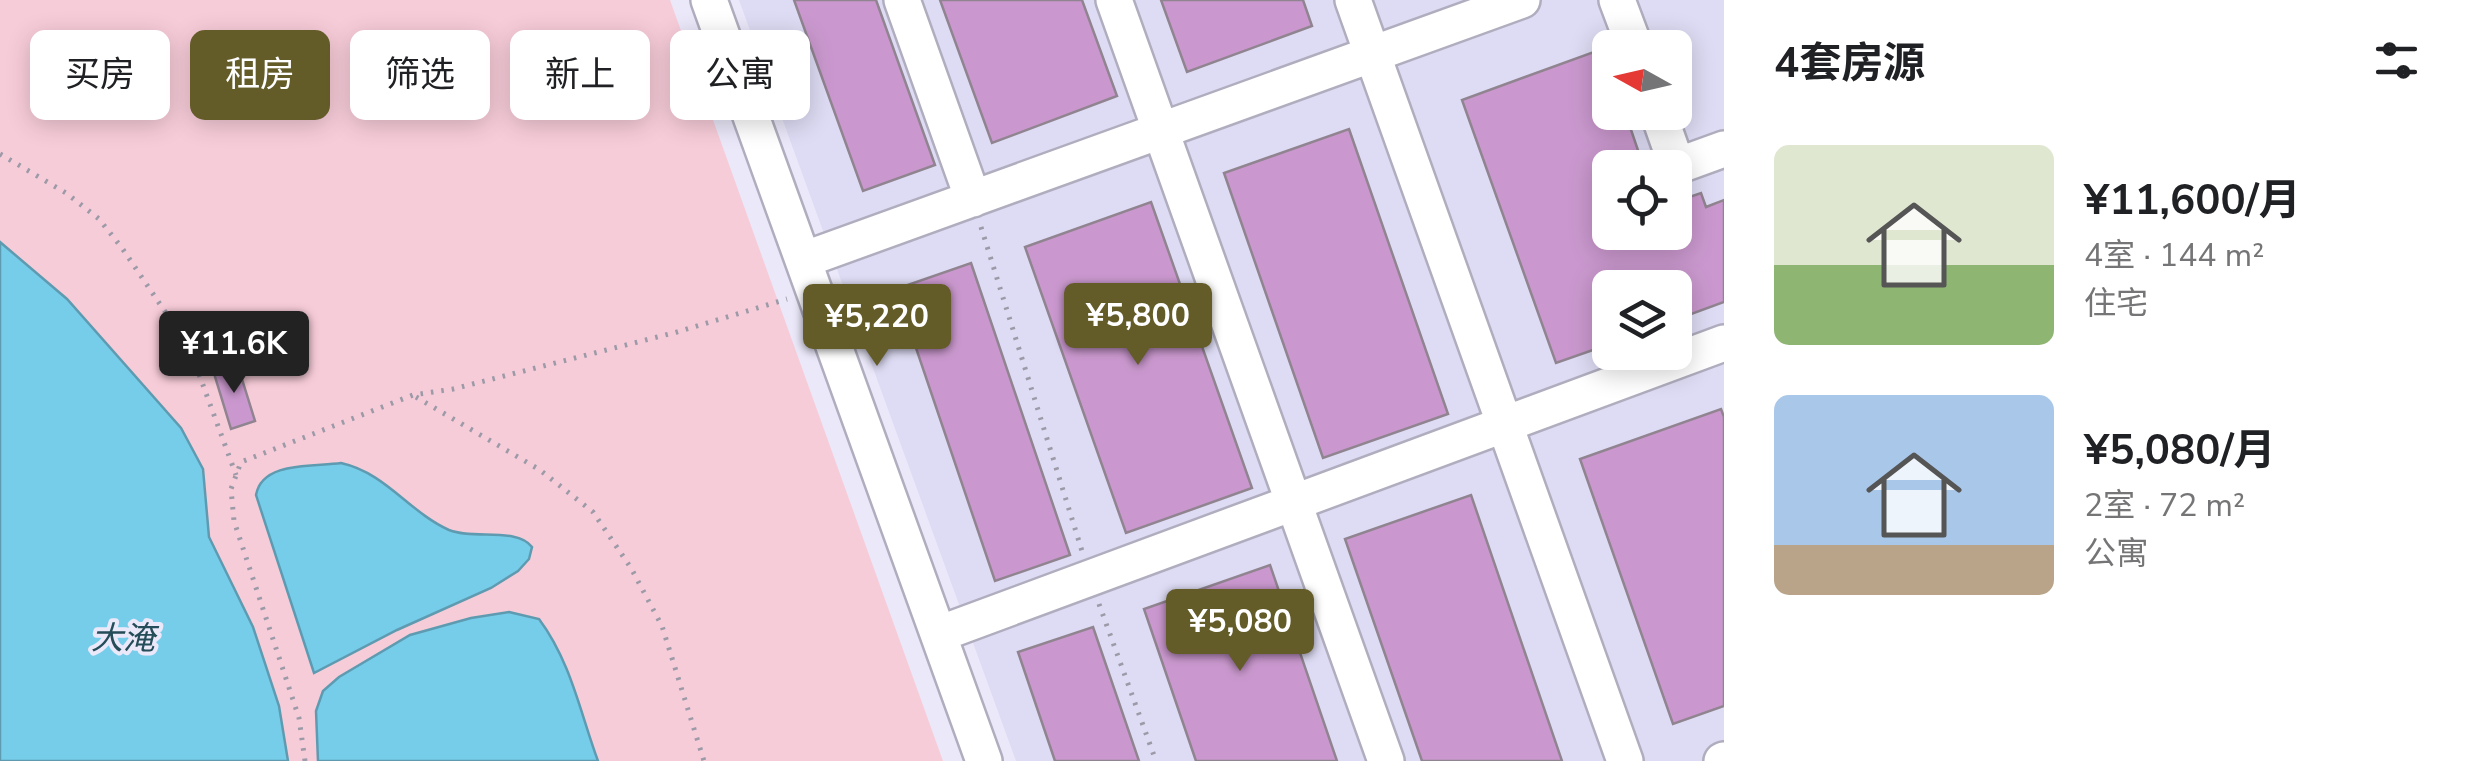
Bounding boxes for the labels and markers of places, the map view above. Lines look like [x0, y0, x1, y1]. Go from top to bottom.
pin: ¥5,800 [1057, 283, 1219, 368]
pin: ¥5,220 [796, 284, 958, 369]
pin: ¥11.6K [153, 311, 315, 396]
pin: ¥5,080 [1159, 589, 1321, 674]

